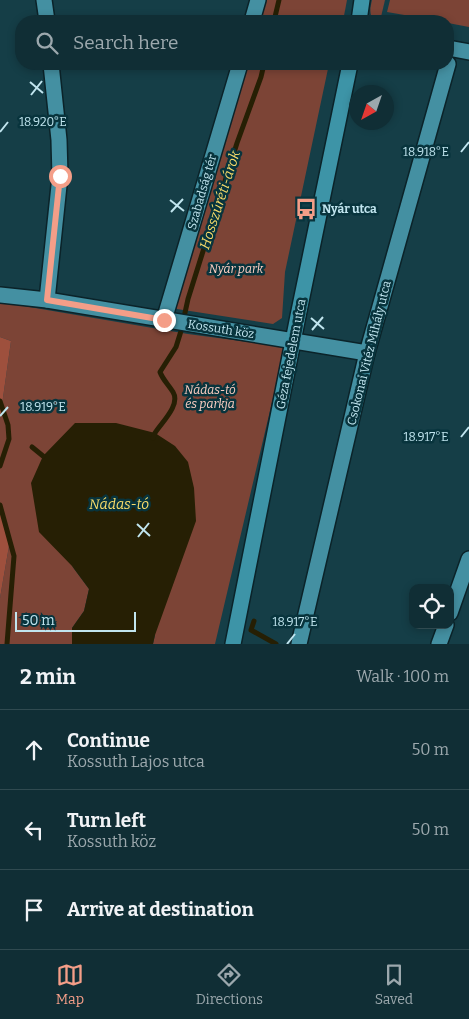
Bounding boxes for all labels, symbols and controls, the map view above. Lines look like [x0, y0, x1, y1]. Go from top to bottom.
search box [15, 15, 454, 70]
icon: search [33, 29, 61, 57]
text: Search here [73, 31, 178, 54]
north arrow [349, 85, 394, 130]
text: 18.920°E [19, 115, 67, 129]
text: 18.918°E [403, 145, 449, 159]
water label: Hosszúréti-árok [196, 148, 244, 252]
street label: Szabadság tér [185, 152, 220, 231]
route start [49, 165, 72, 188]
bus stop icon: Nyár utca [293, 196, 319, 222]
place label: Nyár utca [322, 202, 377, 216]
park label: Nyár park [209, 262, 264, 276]
street label: Csokonai Vitéz Mihály utca [344, 279, 394, 427]
street label: Géza fejedelem utca [273, 297, 309, 410]
route end [153, 309, 176, 332]
street label: Kossuth köz [187, 317, 255, 341]
park label: Nádas-tó és parkja [184, 383, 236, 411]
text: 18.919°E [20, 400, 66, 414]
text: 18.917°E [404, 430, 448, 444]
water label: Nádas-tó [89, 496, 149, 513]
map controls [409, 584, 454, 629]
button: locate [409, 584, 454, 629]
scale bar [15, 609, 136, 632]
text: 50 m [22, 612, 55, 629]
text: 18.917°E [273, 615, 317, 629]
text: 2 min [20, 664, 76, 690]
text: Walk · 100 m [356, 667, 449, 686]
text: Continue [67, 729, 150, 752]
icon: ahead [20, 736, 48, 764]
text: 50 m [412, 740, 449, 759]
text: Kossuth Lajos utca [67, 752, 205, 771]
text: Turn left [67, 809, 146, 832]
icon: left [20, 816, 48, 844]
text: 50 m [412, 820, 449, 839]
text: Kossuth köz [67, 832, 156, 851]
icon: arrive [20, 896, 48, 924]
text: Arrive at destination [67, 898, 254, 921]
tab: Map [56, 961, 84, 1008]
tab: Directions [196, 961, 263, 1008]
tab: Saved [375, 961, 413, 1008]

